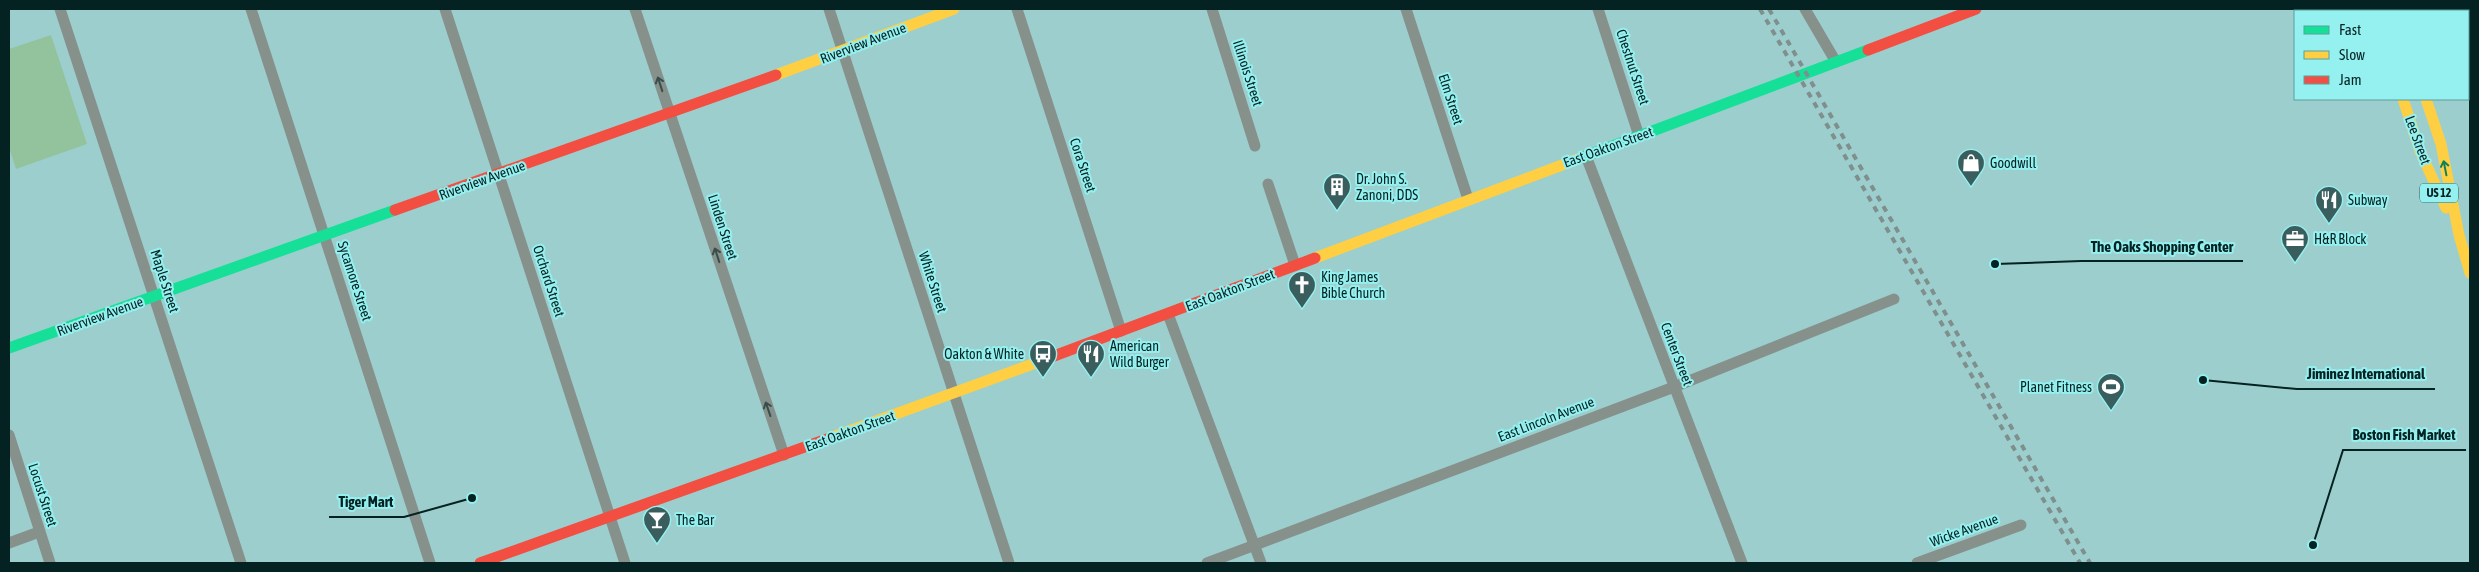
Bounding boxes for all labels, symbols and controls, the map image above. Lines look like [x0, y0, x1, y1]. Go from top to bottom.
legend [2294, 10, 2469, 100]
street label: Riverview Avenue [818, 19, 908, 67]
text: Fast [2339, 21, 2361, 38]
street label: Chestnut Street [1613, 27, 1653, 107]
street label: Illinois Street [1230, 38, 1266, 108]
text: Slow [2339, 46, 2365, 63]
text: Jam [2339, 71, 2362, 88]
street label: Elm Street [1435, 72, 1467, 126]
one-way arrow [654, 76, 664, 92]
street label: Lee Street [2402, 113, 2434, 167]
street label: East Oakton Street [1561, 123, 1655, 171]
street label: Cora Street [1067, 136, 1099, 194]
shop icon: Goodwill [1956, 148, 1986, 187]
place label: Goodwill [1990, 155, 2037, 171]
street label: Riverview Avenue [437, 157, 527, 203]
one-way arrow [2440, 160, 2450, 176]
place label: Dr. John S. Zanoni, DDS [1356, 171, 1418, 203]
building icon: Dr. John S. Zanoni, DDS [1322, 172, 1352, 211]
road number: US 12 [2420, 184, 2458, 202]
restaurant icon: Subway [2314, 185, 2344, 224]
street label: Linden Street [705, 192, 741, 262]
place label: Subway [2348, 192, 2388, 208]
office icon: H&R Block [2280, 224, 2310, 263]
callout: The Oaks Shopping Center [2081, 231, 2243, 261]
place label: H&R Block [2314, 231, 2366, 247]
text: The Oaks Shopping Center [2091, 238, 2234, 255]
street label: Sycamore Street [335, 239, 375, 323]
street label: Orchard Street [530, 243, 568, 319]
one-way arrow [711, 247, 721, 263]
street label: Maple Street [147, 248, 183, 314]
street label: White Street [916, 250, 950, 314]
street label: East Oakton Street [1183, 266, 1277, 314]
place label: King James Bible Church [1321, 269, 1385, 301]
church icon: King James Bible Church [1287, 270, 1317, 309]
street label: Riverview Avenue [55, 293, 145, 339]
street label: Center Street [1658, 320, 1696, 388]
place label: American Wild Burger [1110, 338, 1170, 370]
bus stop icon: Oakton & White [1028, 339, 1058, 378]
restaurant icon: American Wild Burger [1076, 339, 1106, 378]
place label: Oakton & White [944, 346, 1024, 362]
callout: Jiminez International [2297, 359, 2435, 389]
text: Jiminez International [2306, 365, 2426, 382]
sports icon: Planet Fitness [2096, 372, 2126, 411]
place label: Planet Fitness [2020, 379, 2092, 395]
street label: East Lincoln Avenue [1496, 393, 1596, 445]
one-way arrow [763, 402, 772, 417]
street label: East Oakton Street [803, 407, 897, 455]
callout: Boston Fish Market [2343, 420, 2466, 450]
text: Boston Fish Market [2352, 426, 2456, 443]
street label: Locust Street [25, 461, 61, 529]
callout: Tiger Mart [329, 487, 404, 517]
text: Tiger Mart [339, 493, 394, 510]
bar icon: The Bar [642, 505, 672, 544]
street label: Wicke Avenue [1928, 510, 2000, 550]
place label: The Bar [676, 512, 715, 528]

